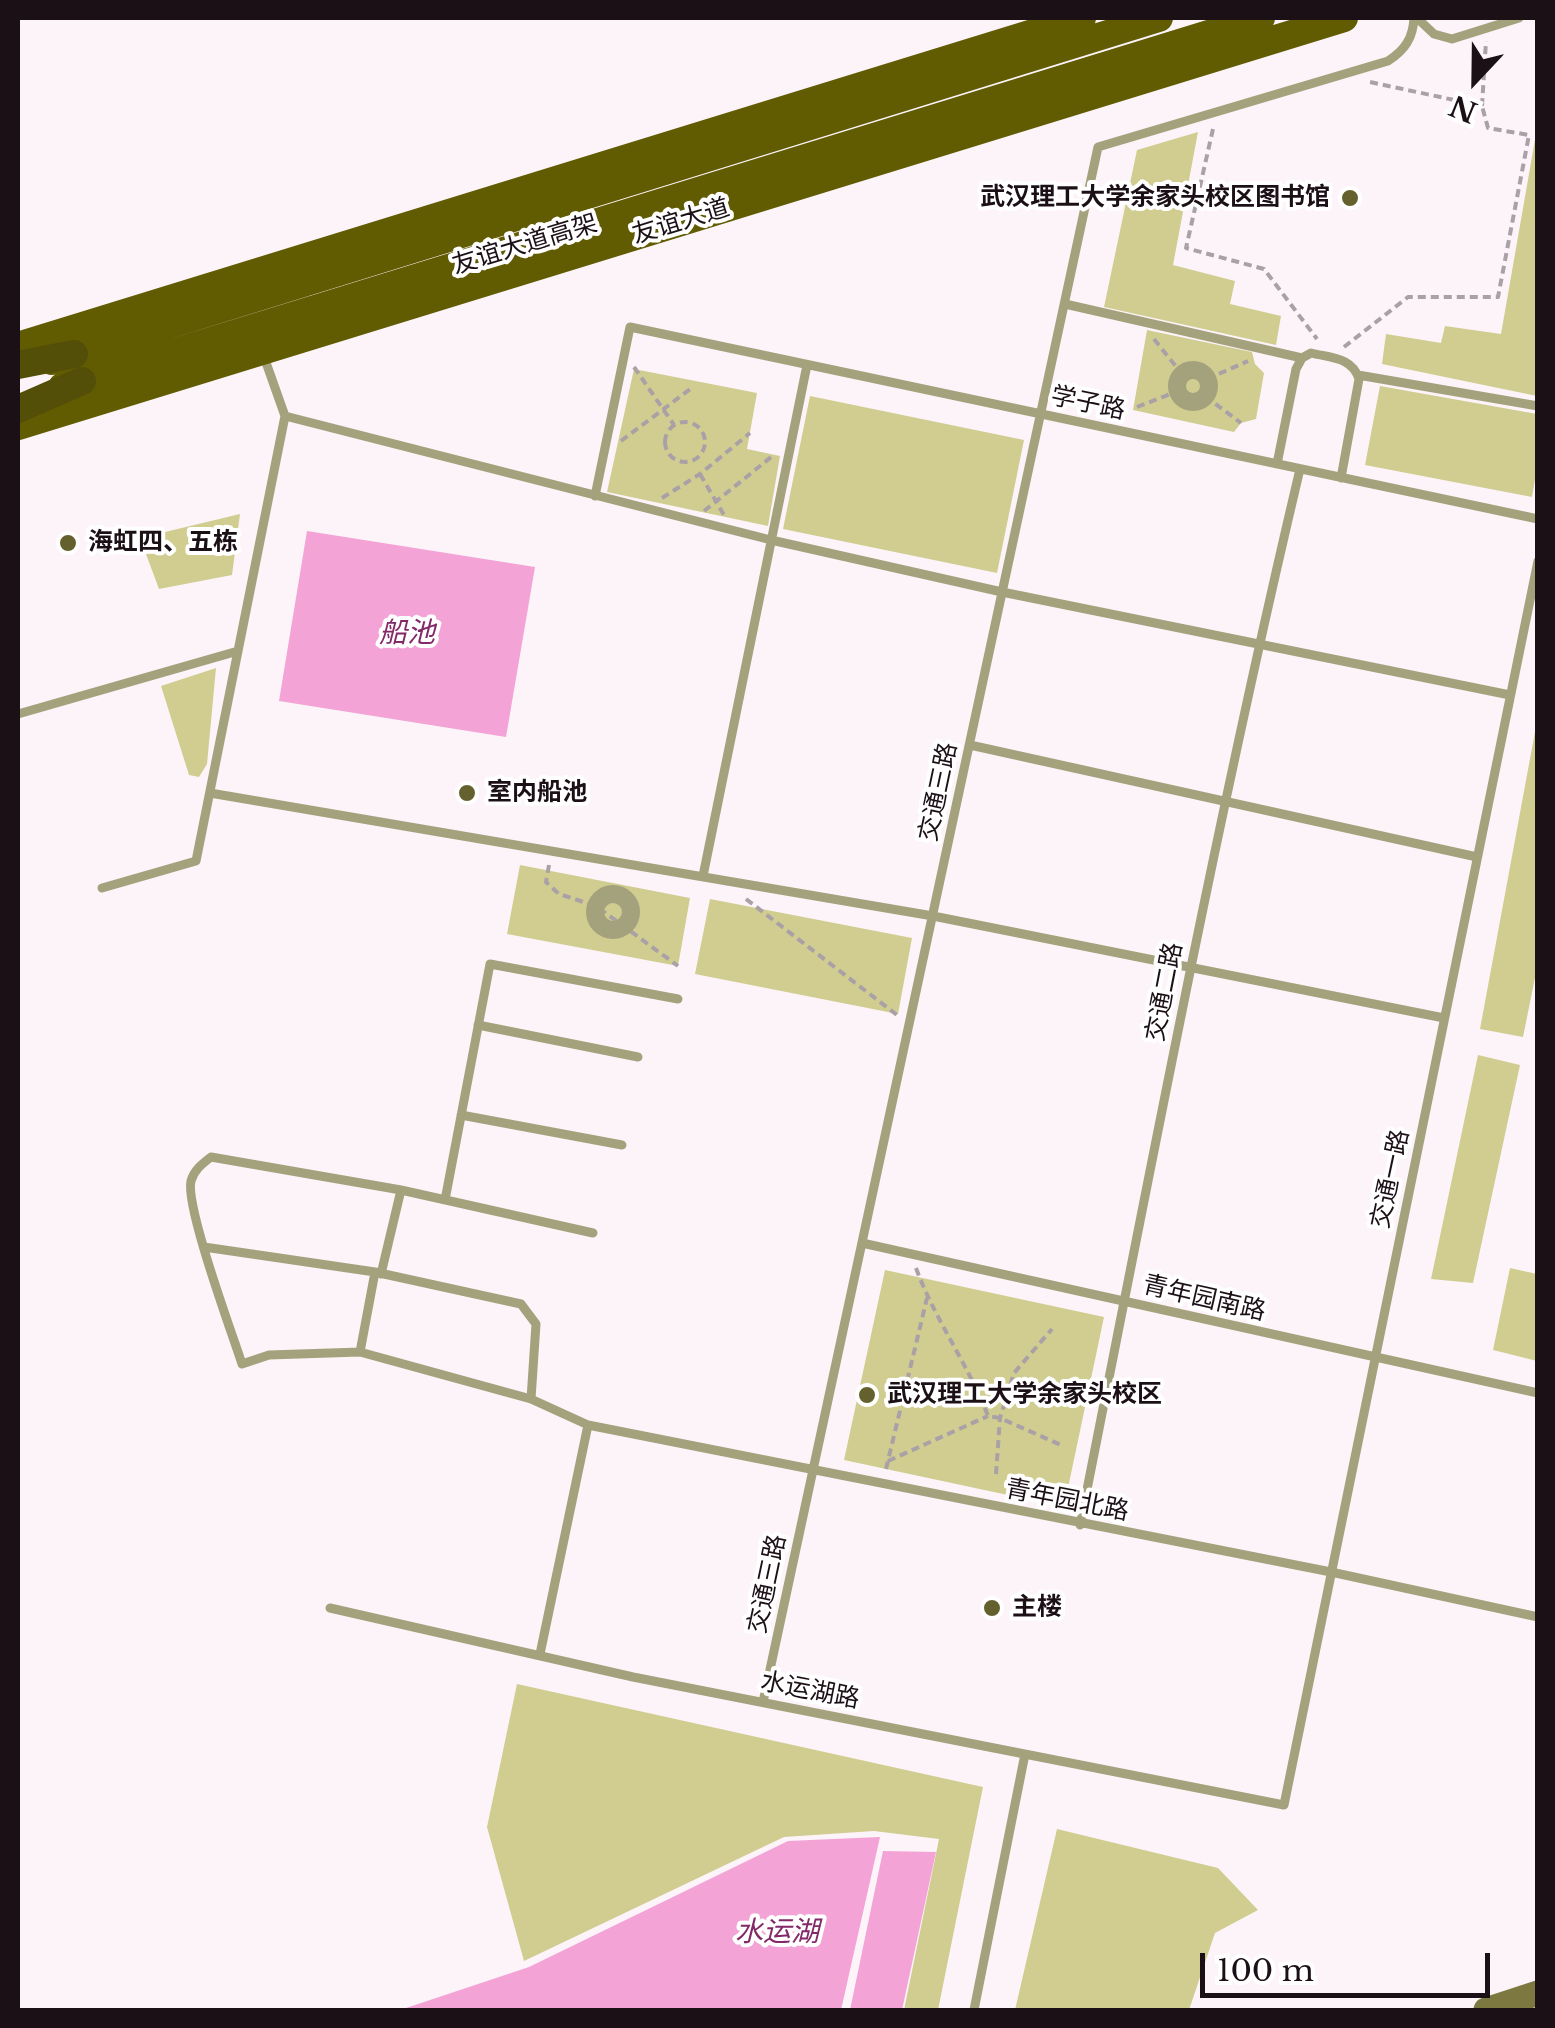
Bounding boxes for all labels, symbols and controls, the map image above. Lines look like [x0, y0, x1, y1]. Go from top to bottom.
north arrow [1425, 30, 1525, 130]
text: N [1445, 87, 1482, 129]
place label: 武汉理工大学余家头校区图书馆 [980, 183, 1330, 213]
marker: 武汉理工大学余家头校区图书馆 [1339, 187, 1361, 209]
street label: 友谊大道 [629, 193, 733, 251]
street label: 友谊大道高架 [449, 209, 601, 281]
street label: 学子路 [1048, 382, 1128, 426]
place label: 海虹四、五栋 [88, 528, 238, 558]
marker: 海虹四、五栋 [57, 532, 79, 554]
water label: 船池 [379, 617, 435, 651]
street label: 交通三路 [914, 740, 964, 844]
place label: 室内船池 [487, 778, 587, 808]
marker: 室内船池 [456, 782, 478, 804]
street label: 交通二路 [1141, 940, 1189, 1044]
street label: 交通一路 [1366, 1127, 1416, 1231]
street label: 青年园南路 [1140, 1270, 1268, 1328]
place label: 武汉理工大学余家头校区 [887, 1380, 1162, 1410]
marker: 武汉理工大学余家头校区 [856, 1384, 878, 1406]
street label: 青年园北路 [1003, 1474, 1131, 1528]
street label: 交通三路 [743, 1532, 793, 1636]
place label: 主楼 [1012, 1593, 1062, 1623]
marker: 主楼 [981, 1597, 1003, 1619]
street label: 水运湖路 [758, 1667, 862, 1715]
water label: 水运湖 [735, 1916, 819, 1950]
scale bar [1205, 1933, 1495, 1995]
text: 100 m [1217, 1952, 1314, 1989]

